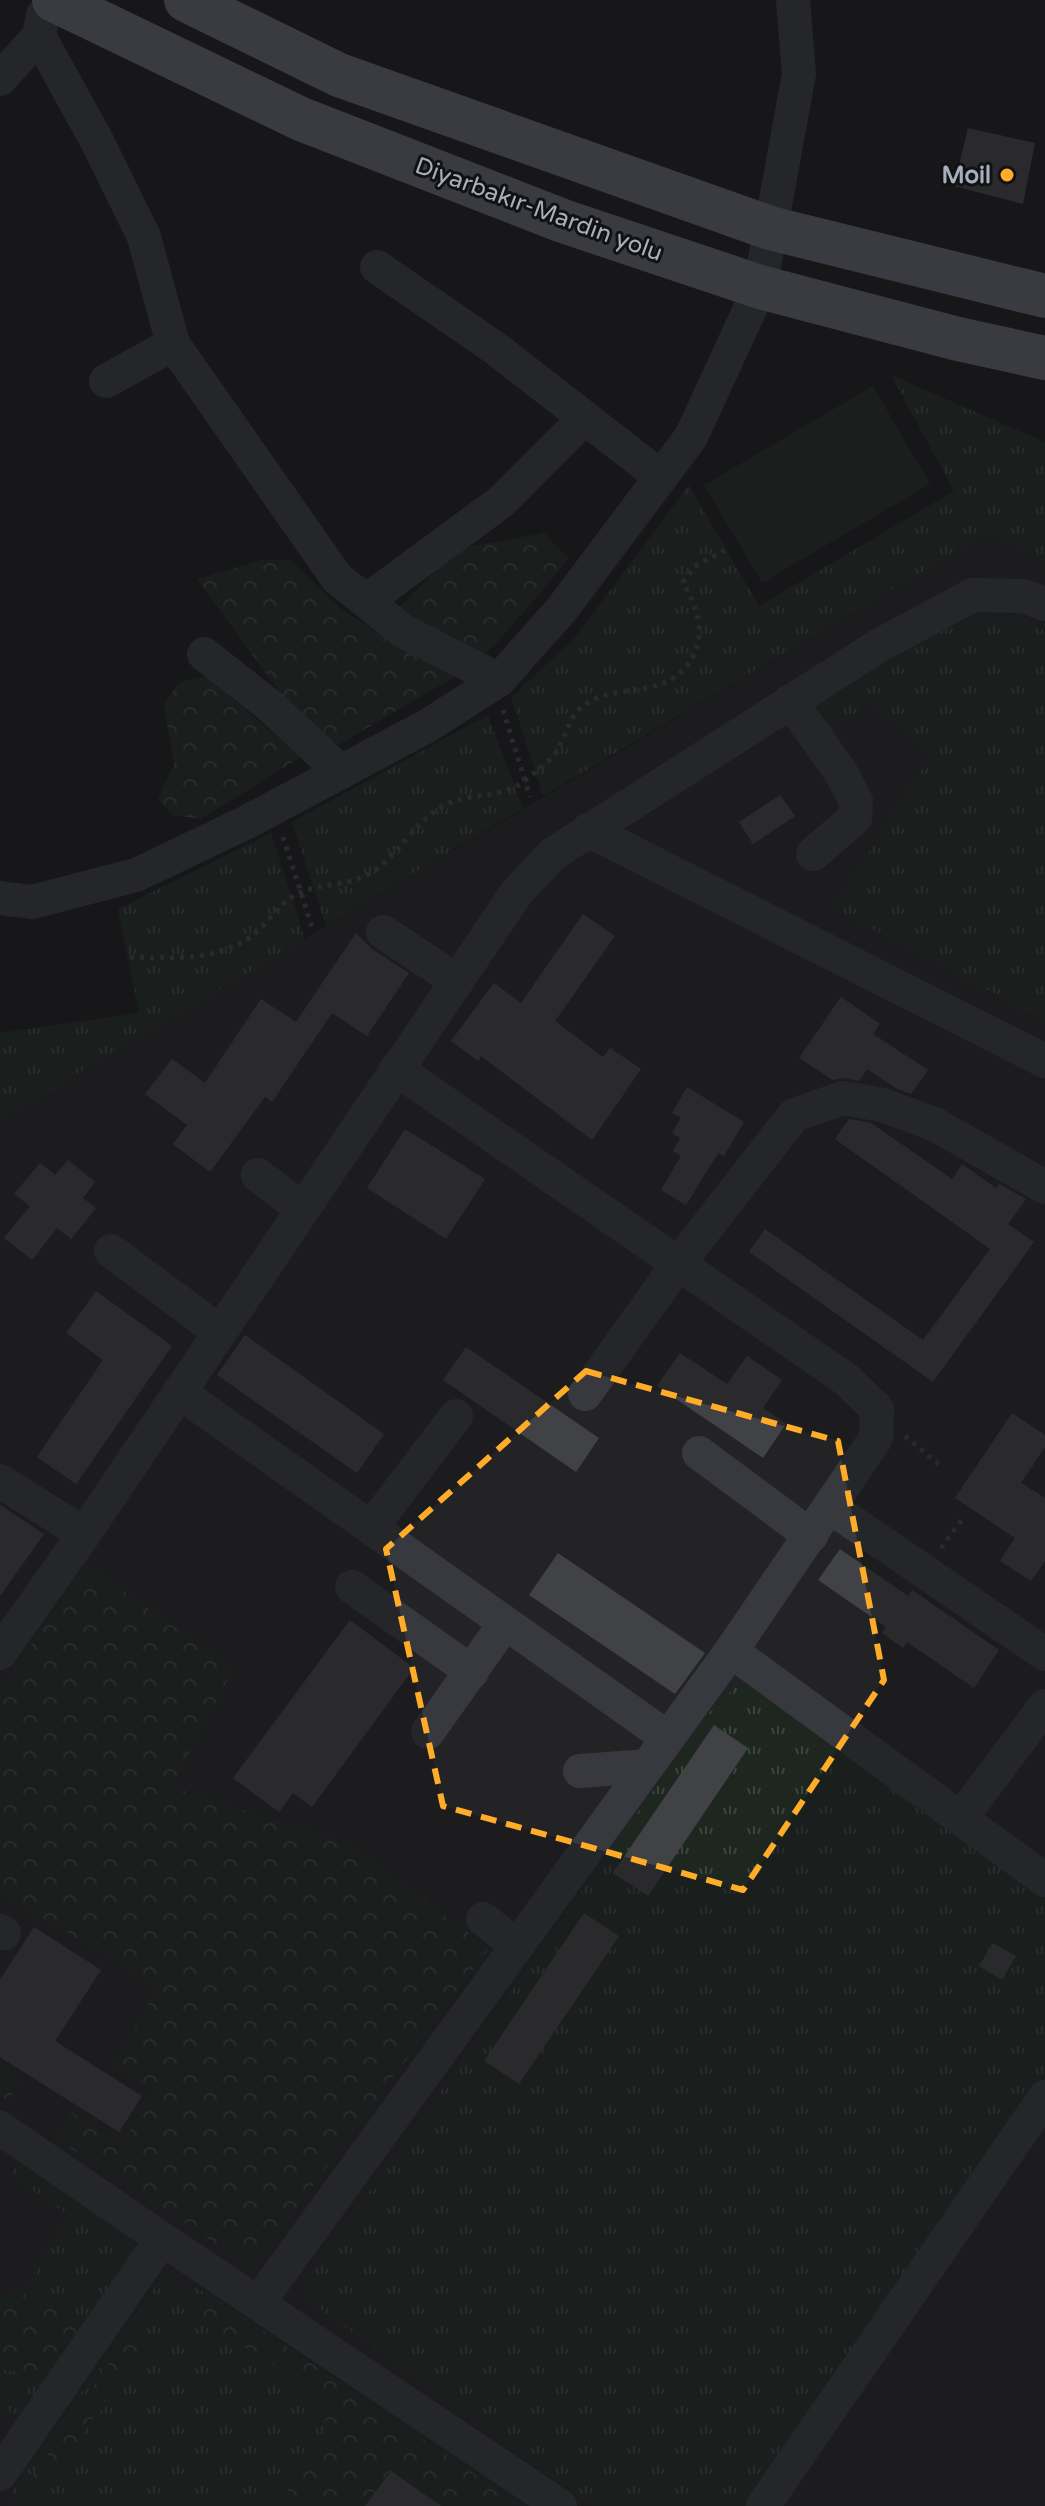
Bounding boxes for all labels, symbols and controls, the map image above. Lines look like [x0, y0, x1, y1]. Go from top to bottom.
street label: Diyarbakır-Mardin yolu [411, 151, 667, 268]
place label: Moil [942, 161, 991, 190]
marker: Moil [998, 166, 1016, 184]

